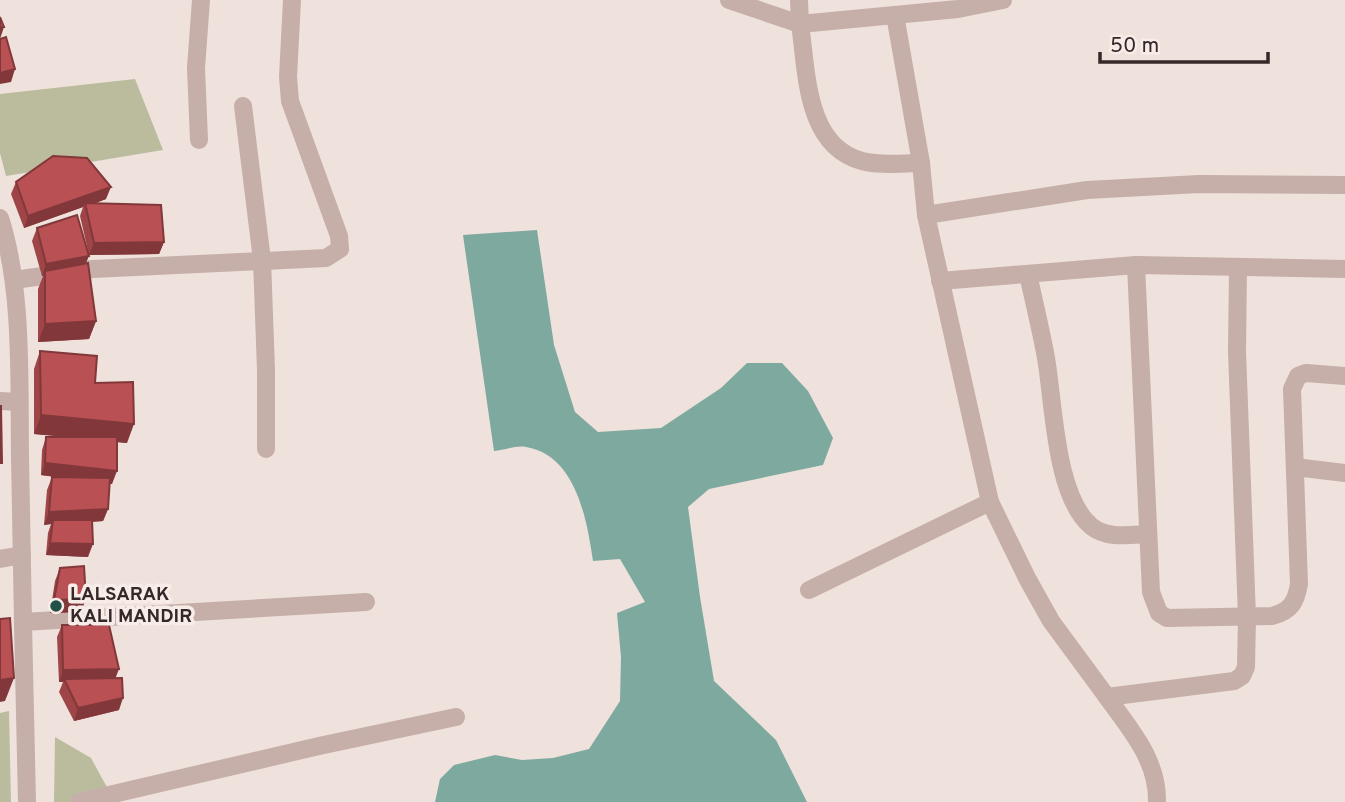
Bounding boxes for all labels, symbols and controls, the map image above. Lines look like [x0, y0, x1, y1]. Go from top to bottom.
scale bar [1100, 21, 1268, 65]
text: 50 m [1110, 33, 1159, 60]
place label: LALSARAK KALI MANDIR [70, 583, 192, 629]
marker: LALSARAK KALI MANDIR [48, 598, 64, 614]

